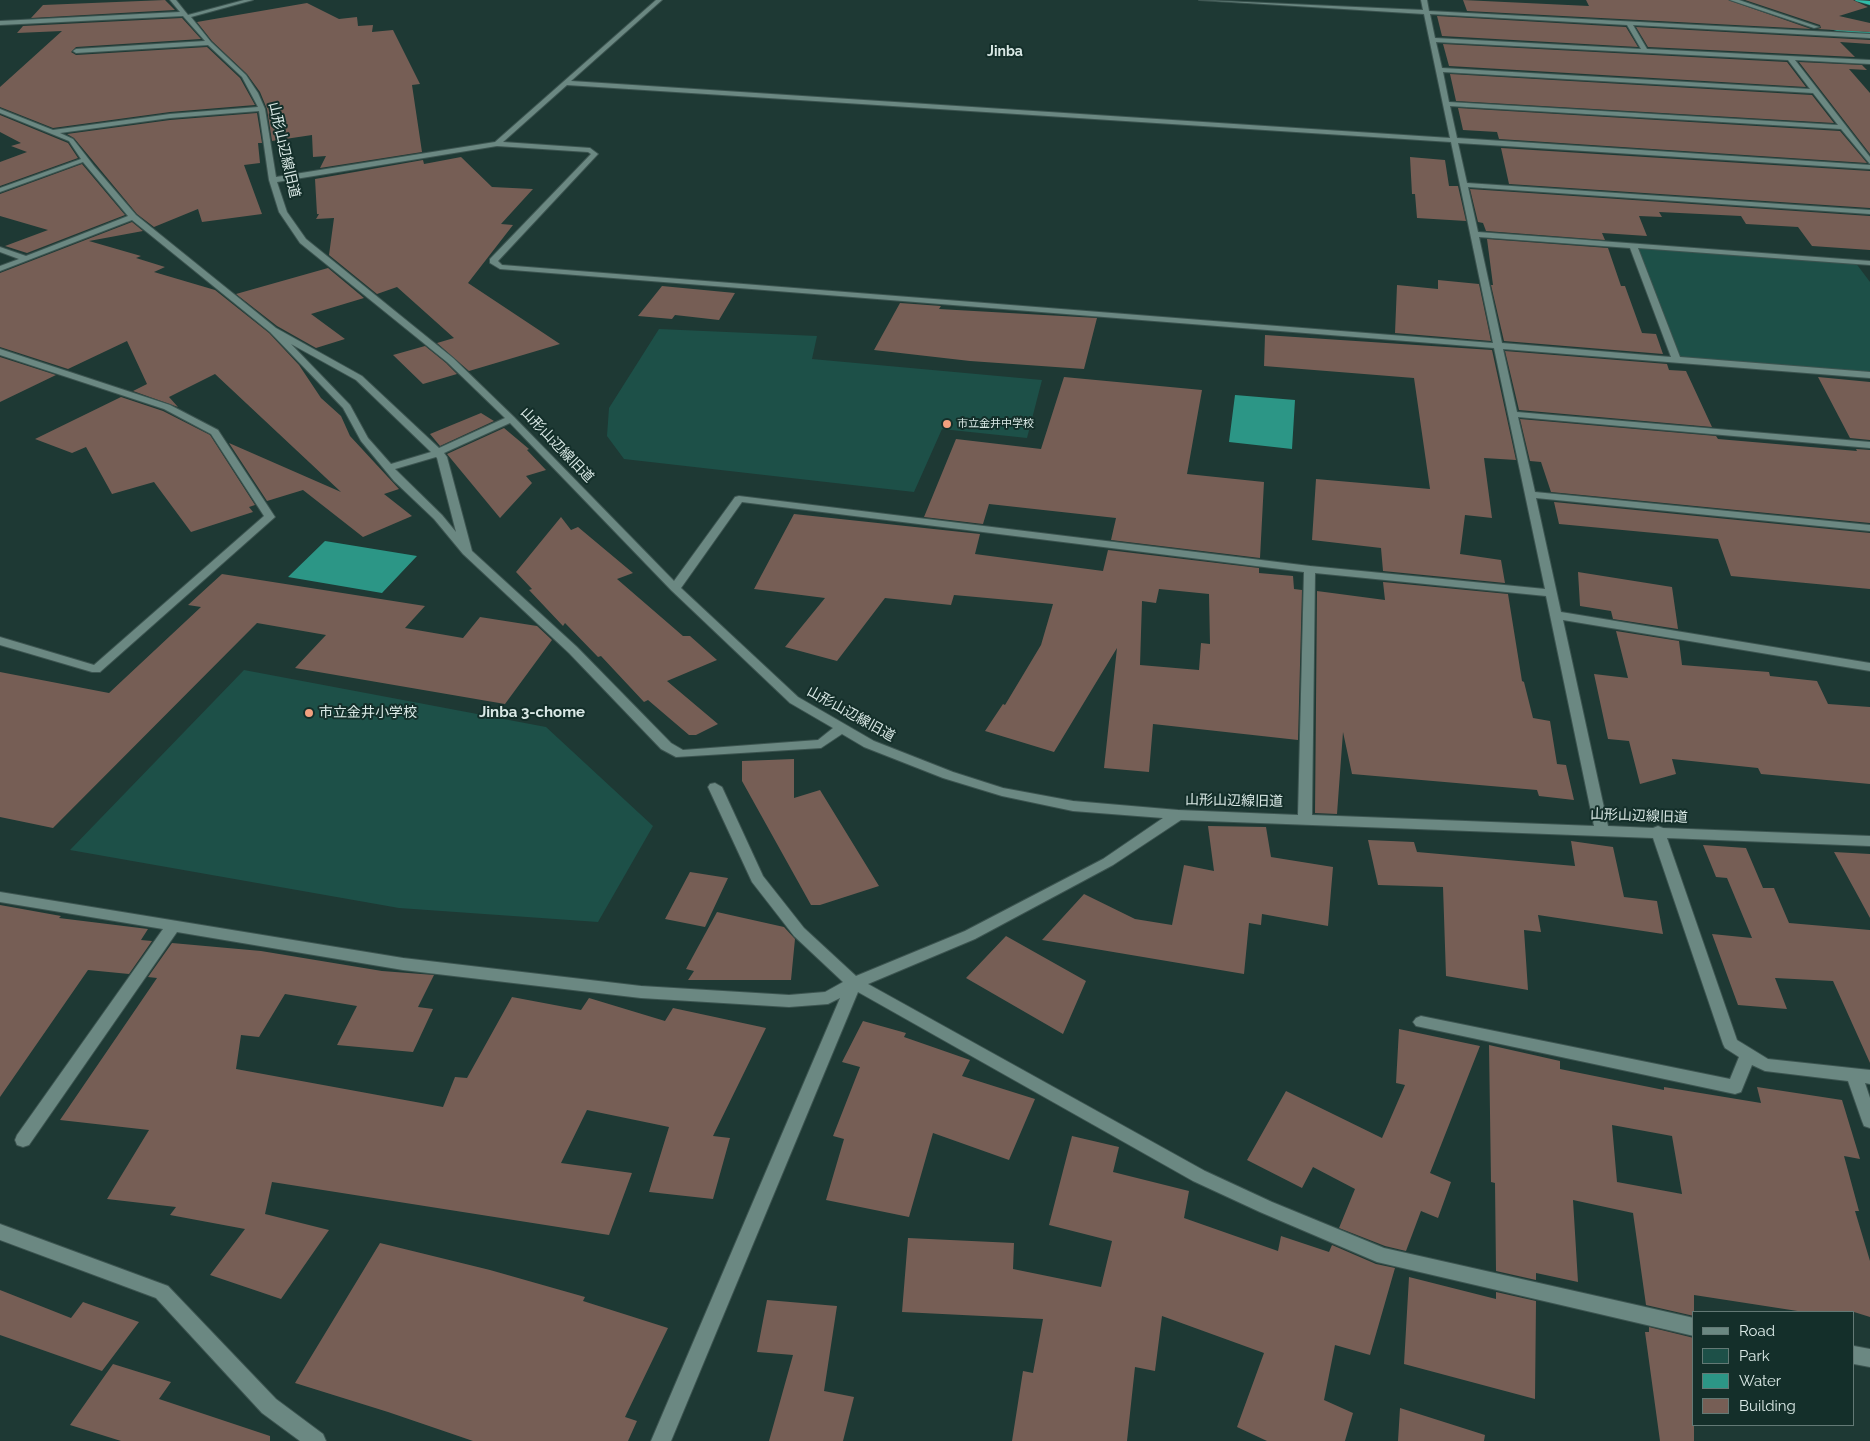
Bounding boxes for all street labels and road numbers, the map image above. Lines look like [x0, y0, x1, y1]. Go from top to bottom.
street label: 山形山辺線旧道 [265, 100, 303, 200]
street label: 山形山辺線旧道 [517, 404, 597, 486]
street label: 山形山辺線旧道 [804, 683, 898, 745]
street label: 山形山辺線旧道 [1185, 792, 1283, 810]
street label: 山形山辺線旧道 [1590, 806, 1688, 826]

